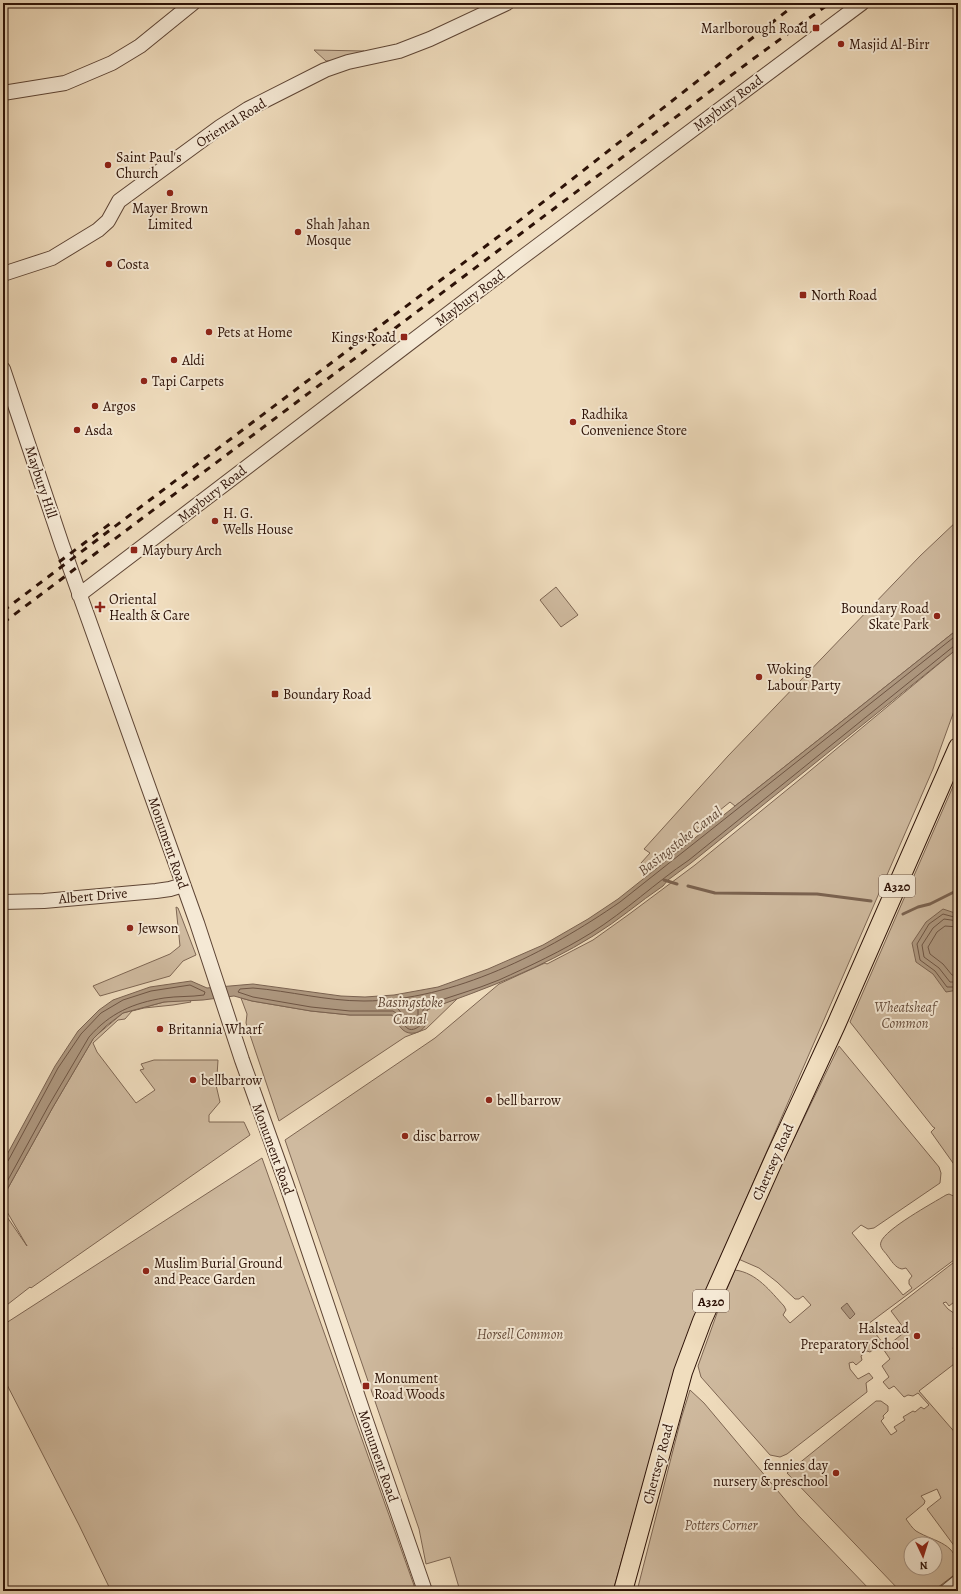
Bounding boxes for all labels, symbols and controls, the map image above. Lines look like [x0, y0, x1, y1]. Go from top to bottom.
place label: Marlborough Road [701, 19, 808, 38]
marker: Marlborough Road [811, 23, 821, 33]
place label: Masjid Al-Birr [849, 35, 930, 54]
marker: Masjid Al-Birr [836, 39, 846, 49]
street label: Maybury Road [689, 70, 767, 135]
street label: Oriental Road [192, 94, 270, 152]
place label: Saint Paul's Church [116, 148, 182, 183]
marker: Saint Paul's Church [103, 160, 113, 170]
marker: Mayer Brown Limited [165, 188, 175, 198]
place label: Mayer Brown Limited [132, 199, 208, 234]
place label: Shah Jahan Mosque [306, 215, 370, 250]
marker: Shah Jahan Mosque [293, 227, 303, 237]
place label: Costa [117, 255, 150, 274]
marker: Costa [104, 259, 114, 269]
street label: Maybury Road [431, 265, 509, 330]
place label: North Road [811, 286, 878, 305]
marker: North Road [798, 290, 808, 300]
place label: Pets at Home [217, 323, 292, 342]
marker: Pets at Home [204, 327, 214, 337]
place label: Kings Road [331, 328, 396, 347]
marker: Kings Road [399, 332, 409, 342]
place label: Aldi [181, 351, 205, 370]
marker: Aldi [169, 355, 179, 365]
place label: Tapi Carpets [152, 372, 224, 391]
marker: Tapi Carpets [139, 376, 149, 386]
place label: Argos [102, 397, 136, 416]
marker: Argos [90, 401, 100, 411]
place label: Radhika Convenience Store [581, 405, 687, 440]
marker: Radhika Convenience Store [568, 417, 578, 427]
place label: Asda [84, 421, 113, 440]
marker: Asda [72, 425, 82, 435]
street label: Maybury Hill [20, 444, 62, 521]
street label: Maybury Road [174, 461, 251, 527]
place label: H. G. Wells House [222, 504, 293, 539]
marker: H. G. Wells House [210, 516, 220, 526]
place label: Maybury Arch [142, 541, 223, 560]
marker: Maybury Arch [129, 545, 139, 555]
place label: Oriental Health & Care [109, 590, 190, 625]
place label: Boundary Road Skate Park [841, 599, 929, 634]
marker: Oriental Health & Care [94, 601, 106, 613]
marker: Boundary Road Skate Park [932, 611, 942, 621]
place label: Woking Labour Party [766, 660, 841, 695]
marker: Woking Labour Party [754, 672, 764, 682]
place label: Boundary Road [283, 685, 372, 704]
marker: Boundary Road [270, 689, 280, 699]
street label: Monument Road [143, 795, 193, 892]
water label: Basingstoke Canal [634, 802, 726, 880]
road number: A320 [879, 875, 915, 897]
street label: Albert Drive [57, 884, 128, 909]
place label: Jewson [138, 919, 179, 938]
marker: Jewson [125, 923, 135, 933]
water label: Basingstoke Canal [377, 992, 443, 1029]
park label: Wheatsheaf Common [874, 998, 939, 1033]
place label: Britannia Wharf [168, 1020, 265, 1039]
marker: Britannia Wharf [155, 1024, 165, 1034]
place label: bellbarrow [201, 1071, 262, 1090]
marker: bellbarrow [188, 1075, 198, 1085]
place label: bell barrow [497, 1091, 561, 1110]
marker: bell barrow [484, 1095, 494, 1105]
street label: Monument Road [248, 1101, 298, 1198]
street label: Chertsey Road [748, 1120, 799, 1204]
place label: disc barrow [413, 1127, 480, 1146]
marker: disc barrow [400, 1131, 410, 1141]
place label: Muslim Burial Ground and Peace Garden [154, 1254, 283, 1289]
marker: Muslim Burial Ground and Peace Garden [141, 1266, 151, 1276]
road number: A320 [693, 1290, 729, 1312]
place label: Halstead Preparatory School [800, 1319, 910, 1354]
park label: Horsell Common [477, 1325, 563, 1344]
marker: Halstead Preparatory School [912, 1331, 922, 1341]
place label: Monument Road Woods [374, 1369, 445, 1404]
marker: Monument Road Woods [361, 1381, 371, 1391]
street label: Monument Road [353, 1408, 403, 1505]
street label: Chertsey Road [638, 1421, 678, 1506]
place label: fennies day nursery & preschool [713, 1456, 829, 1491]
marker: fennies day nursery & preschool [831, 1468, 841, 1478]
park label: Potters Corner [685, 1516, 759, 1535]
north arrow [903, 1536, 943, 1576]
text: N [919, 1558, 928, 1573]

